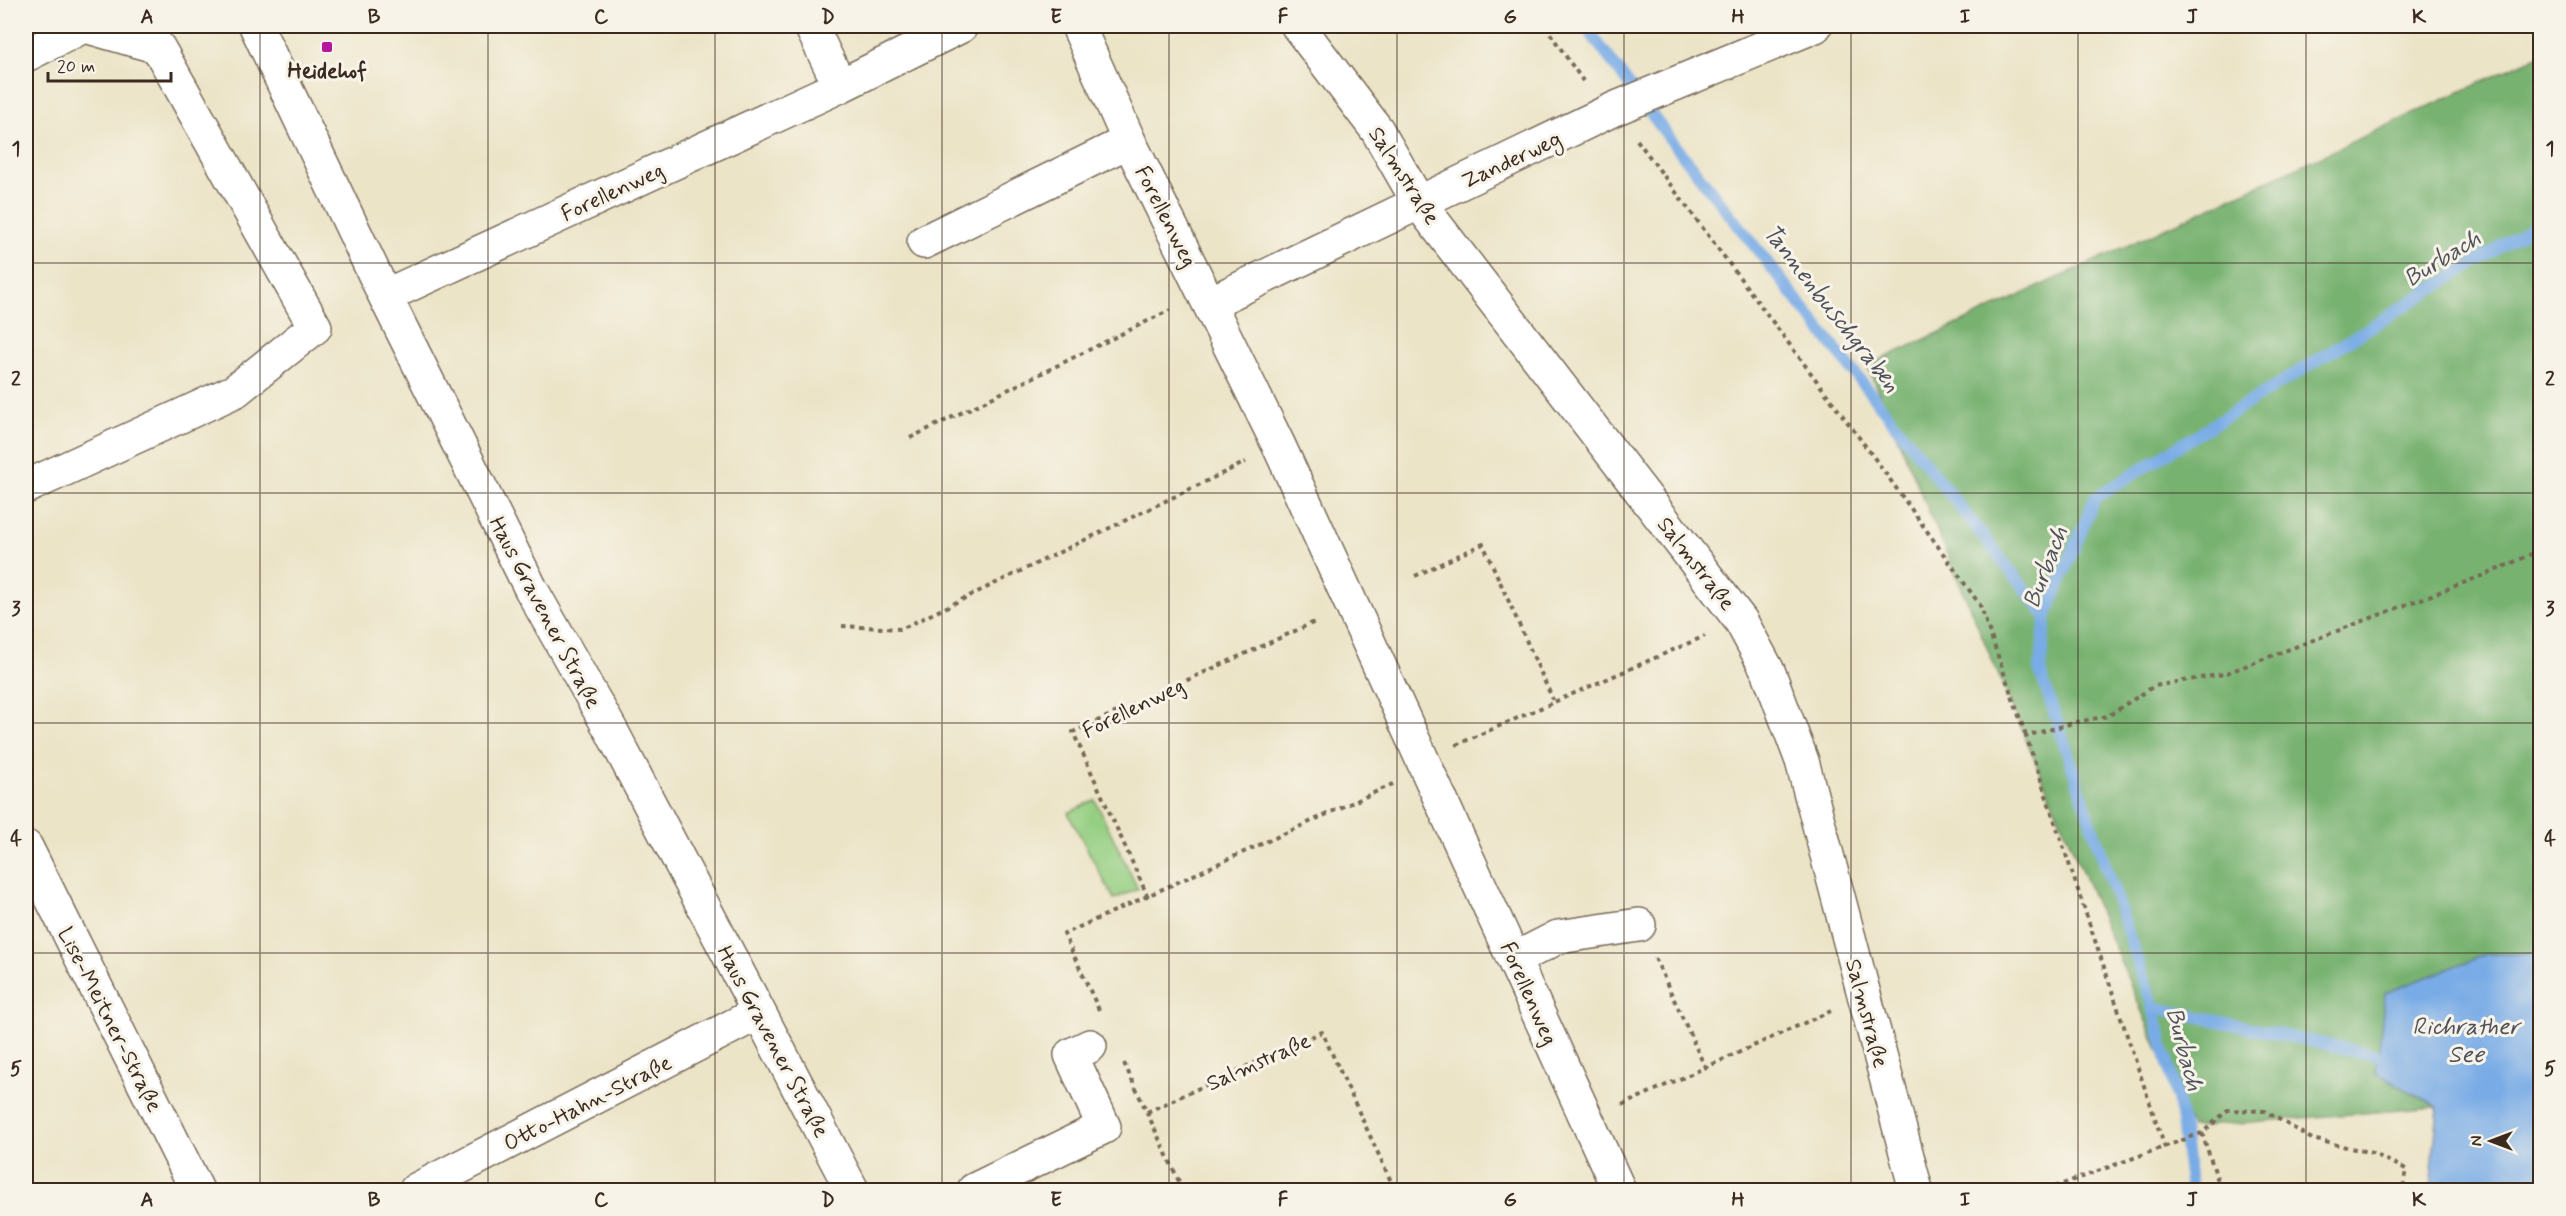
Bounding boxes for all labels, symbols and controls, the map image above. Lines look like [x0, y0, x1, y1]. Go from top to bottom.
text: A [140, 4, 154, 31]
text: B [368, 4, 381, 31]
text: C [594, 4, 609, 31]
text: D [821, 4, 835, 31]
text: E [1050, 4, 1062, 31]
text: F [1278, 4, 1289, 31]
text: G [1503, 4, 1517, 31]
text: H [1731, 4, 1745, 31]
text: I [1960, 4, 1970, 31]
text: J [2186, 4, 2198, 31]
text: K [2412, 4, 2427, 31]
marker: Heidehof [320, 40, 334, 54]
scale bar [48, 45, 171, 83]
text: 20 m [57, 55, 95, 79]
place label: Heidehof [287, 58, 367, 86]
street label: Salmstraße [1361, 122, 1445, 231]
street label: Zanderweg [1457, 126, 1568, 199]
text: 1 [12, 136, 20, 163]
text: 1 [2546, 136, 2554, 163]
street label: Forellenweg [557, 157, 669, 230]
street label: Forellenweg [1127, 161, 1203, 273]
water label: Tannenbuschgraben [1755, 218, 1906, 400]
water label: Burbach [2399, 224, 2487, 295]
text: 2 [11, 366, 21, 393]
text: 2 [2545, 366, 2555, 393]
street label: Haus Gravener Straße [482, 512, 607, 714]
street label: Salmstraße [1650, 512, 1741, 617]
water label: Burbach [2017, 522, 2076, 613]
text: 3 [11, 596, 21, 623]
text: 3 [2545, 596, 2555, 623]
street label: Forellenweg [1078, 672, 1190, 746]
text: 4 [10, 826, 22, 853]
text: 4 [2544, 826, 2556, 853]
street label: Lise-Meitner-Straße [50, 923, 168, 1117]
street label: Forellenweg [1492, 938, 1563, 1050]
street label: Haus Gravener Straße [710, 941, 835, 1143]
street label: Salmstraße [1838, 956, 1894, 1071]
water label: Burbach [2158, 1004, 2210, 1094]
water label: Richrather See [2412, 1012, 2523, 1071]
street label: Salmstraße [1202, 1027, 1316, 1098]
street label: Otto-Hahn-Straße [499, 1049, 677, 1158]
text: 5 [10, 1056, 22, 1083]
text: 5 [2544, 1056, 2556, 1083]
north arrow [2461, 1111, 2521, 1171]
text: N [2467, 1136, 2488, 1146]
text: A [140, 1187, 154, 1214]
text: B [368, 1187, 381, 1214]
text: C [594, 1187, 609, 1214]
text: D [821, 1187, 835, 1214]
text: E [1050, 1187, 1062, 1214]
text: F [1278, 1187, 1289, 1214]
text: G [1503, 1187, 1517, 1214]
text: H [1731, 1187, 1745, 1214]
text: I [1960, 1187, 1970, 1214]
text: J [2186, 1187, 2198, 1214]
text: K [2412, 1187, 2427, 1214]

